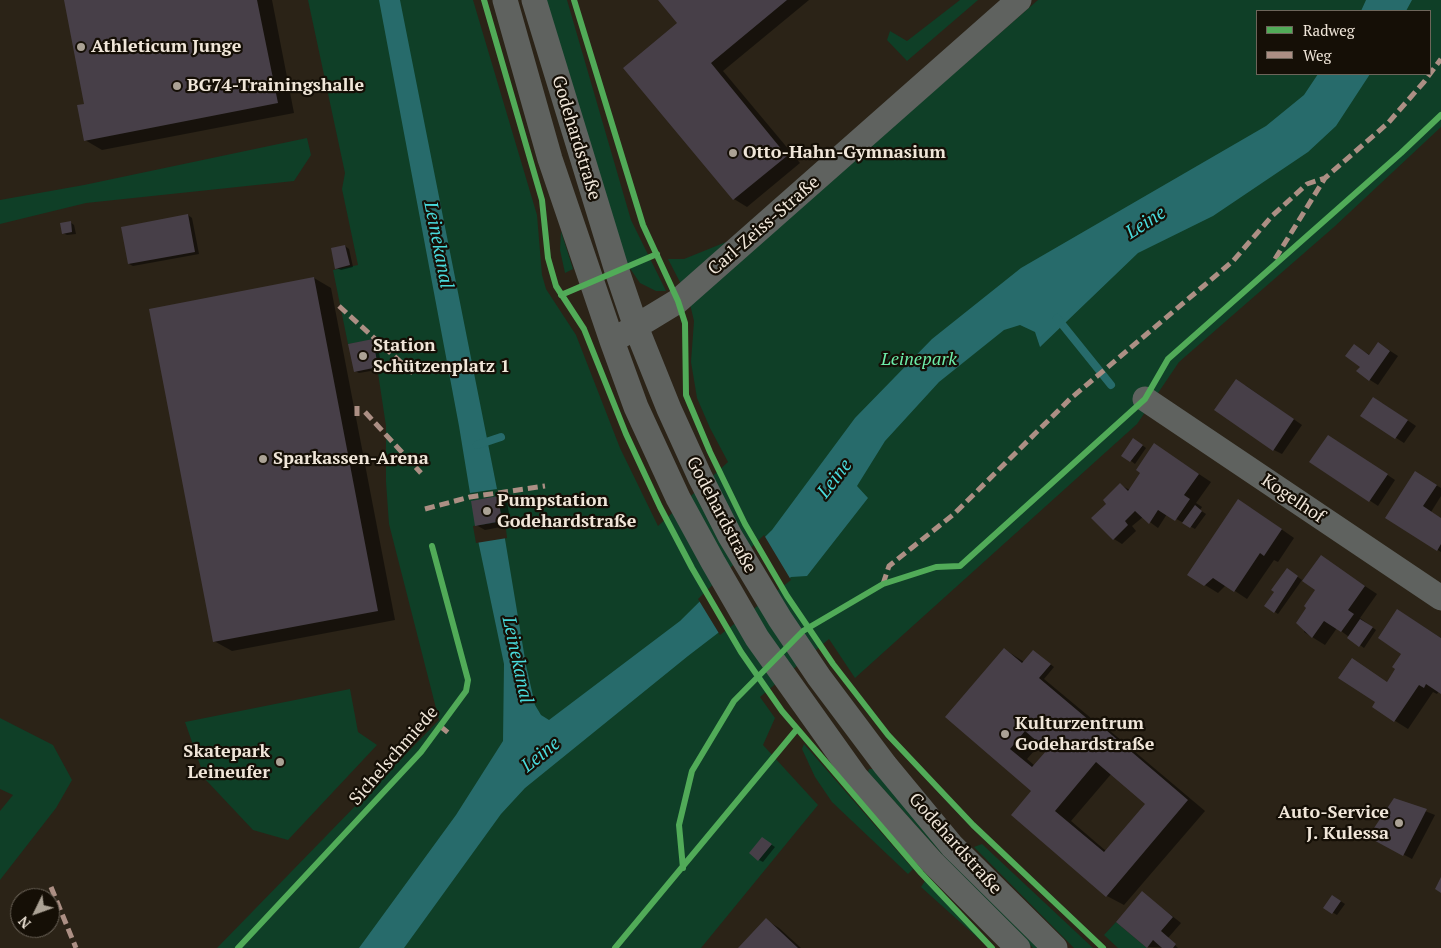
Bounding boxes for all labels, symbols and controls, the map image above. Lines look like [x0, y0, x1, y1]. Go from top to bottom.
legend [1256, 10, 1431, 75]
text: Radweg [1303, 20, 1355, 40]
place label: Athleticum Junge [91, 36, 241, 58]
marker: Athleticum Junge [75, 41, 87, 53]
text: Weg [1303, 45, 1331, 65]
street label: Godehardstraße [547, 73, 605, 203]
place label: BG74-Trainingshalle [187, 75, 364, 97]
marker: BG74-Trainingshalle [171, 80, 183, 92]
place label: Otto-Hahn-Gymnasium [743, 142, 946, 164]
marker: Otto-Hahn-Gymnasium [727, 147, 739, 159]
street label: Carl-Zeiss-Straße [704, 172, 824, 280]
water label: Leinekanal [418, 200, 458, 290]
water label: Leine [1122, 202, 1170, 244]
place label: Station Schützenplatz 1 [373, 335, 510, 378]
park label: Leinepark [881, 349, 957, 371]
marker: Station Schützenplatz 1 [357, 350, 369, 362]
place label: Sparkassen-Arena [273, 448, 429, 470]
marker: Sparkassen-Arena [257, 453, 269, 465]
street label: Godehardstraße [681, 453, 761, 577]
water label: Leine [813, 455, 857, 503]
street label: Kogelhof [1257, 470, 1329, 528]
place label: Pumpstation Godehardstraße [497, 490, 636, 532]
marker: Pumpstation Godehardstraße [481, 505, 493, 517]
water label: Leinekanal [497, 614, 537, 706]
street label: Sichelschmiede [345, 702, 443, 810]
place label: Kulturzentrum Godehardstraße [1015, 713, 1154, 756]
marker: Kulturzentrum Godehardstraße [999, 728, 1011, 740]
water label: Leine [517, 733, 565, 777]
place label: Skatepark Leineufer [183, 741, 270, 784]
marker: Skatepark Leineufer [274, 756, 286, 768]
street label: Godehardstraße [904, 789, 1006, 899]
place label: Auto-Service J. Kulessa [1278, 802, 1389, 844]
marker: Auto-Service J. Kulessa [1393, 817, 1405, 829]
north arrow [10, 888, 60, 938]
text: N [14, 912, 35, 933]

